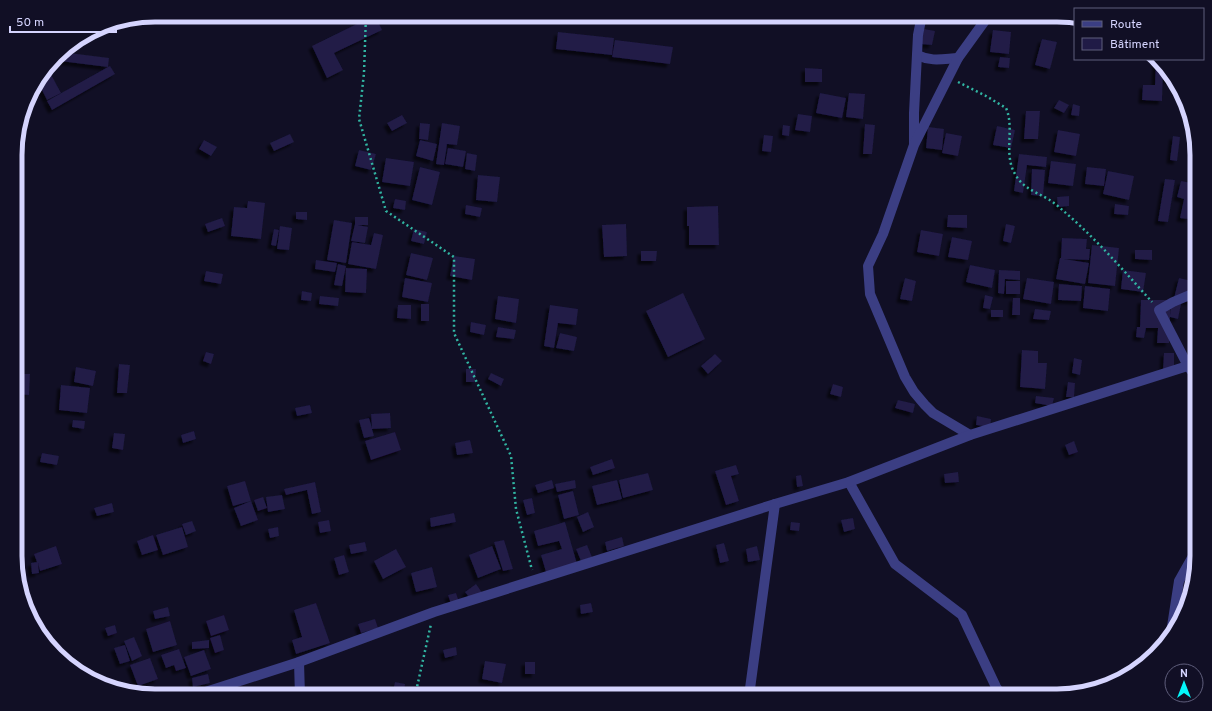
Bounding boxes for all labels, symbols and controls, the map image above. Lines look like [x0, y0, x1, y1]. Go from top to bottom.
scale bar [10, 8, 116, 34]
legend [1074, 8, 1204, 60]
text: 50 m [16, 15, 44, 31]
text: Route [1110, 17, 1142, 33]
text: Bâtiment [1110, 37, 1160, 53]
north arrow [1164, 663, 1204, 703]
text: N [1180, 667, 1188, 681]

